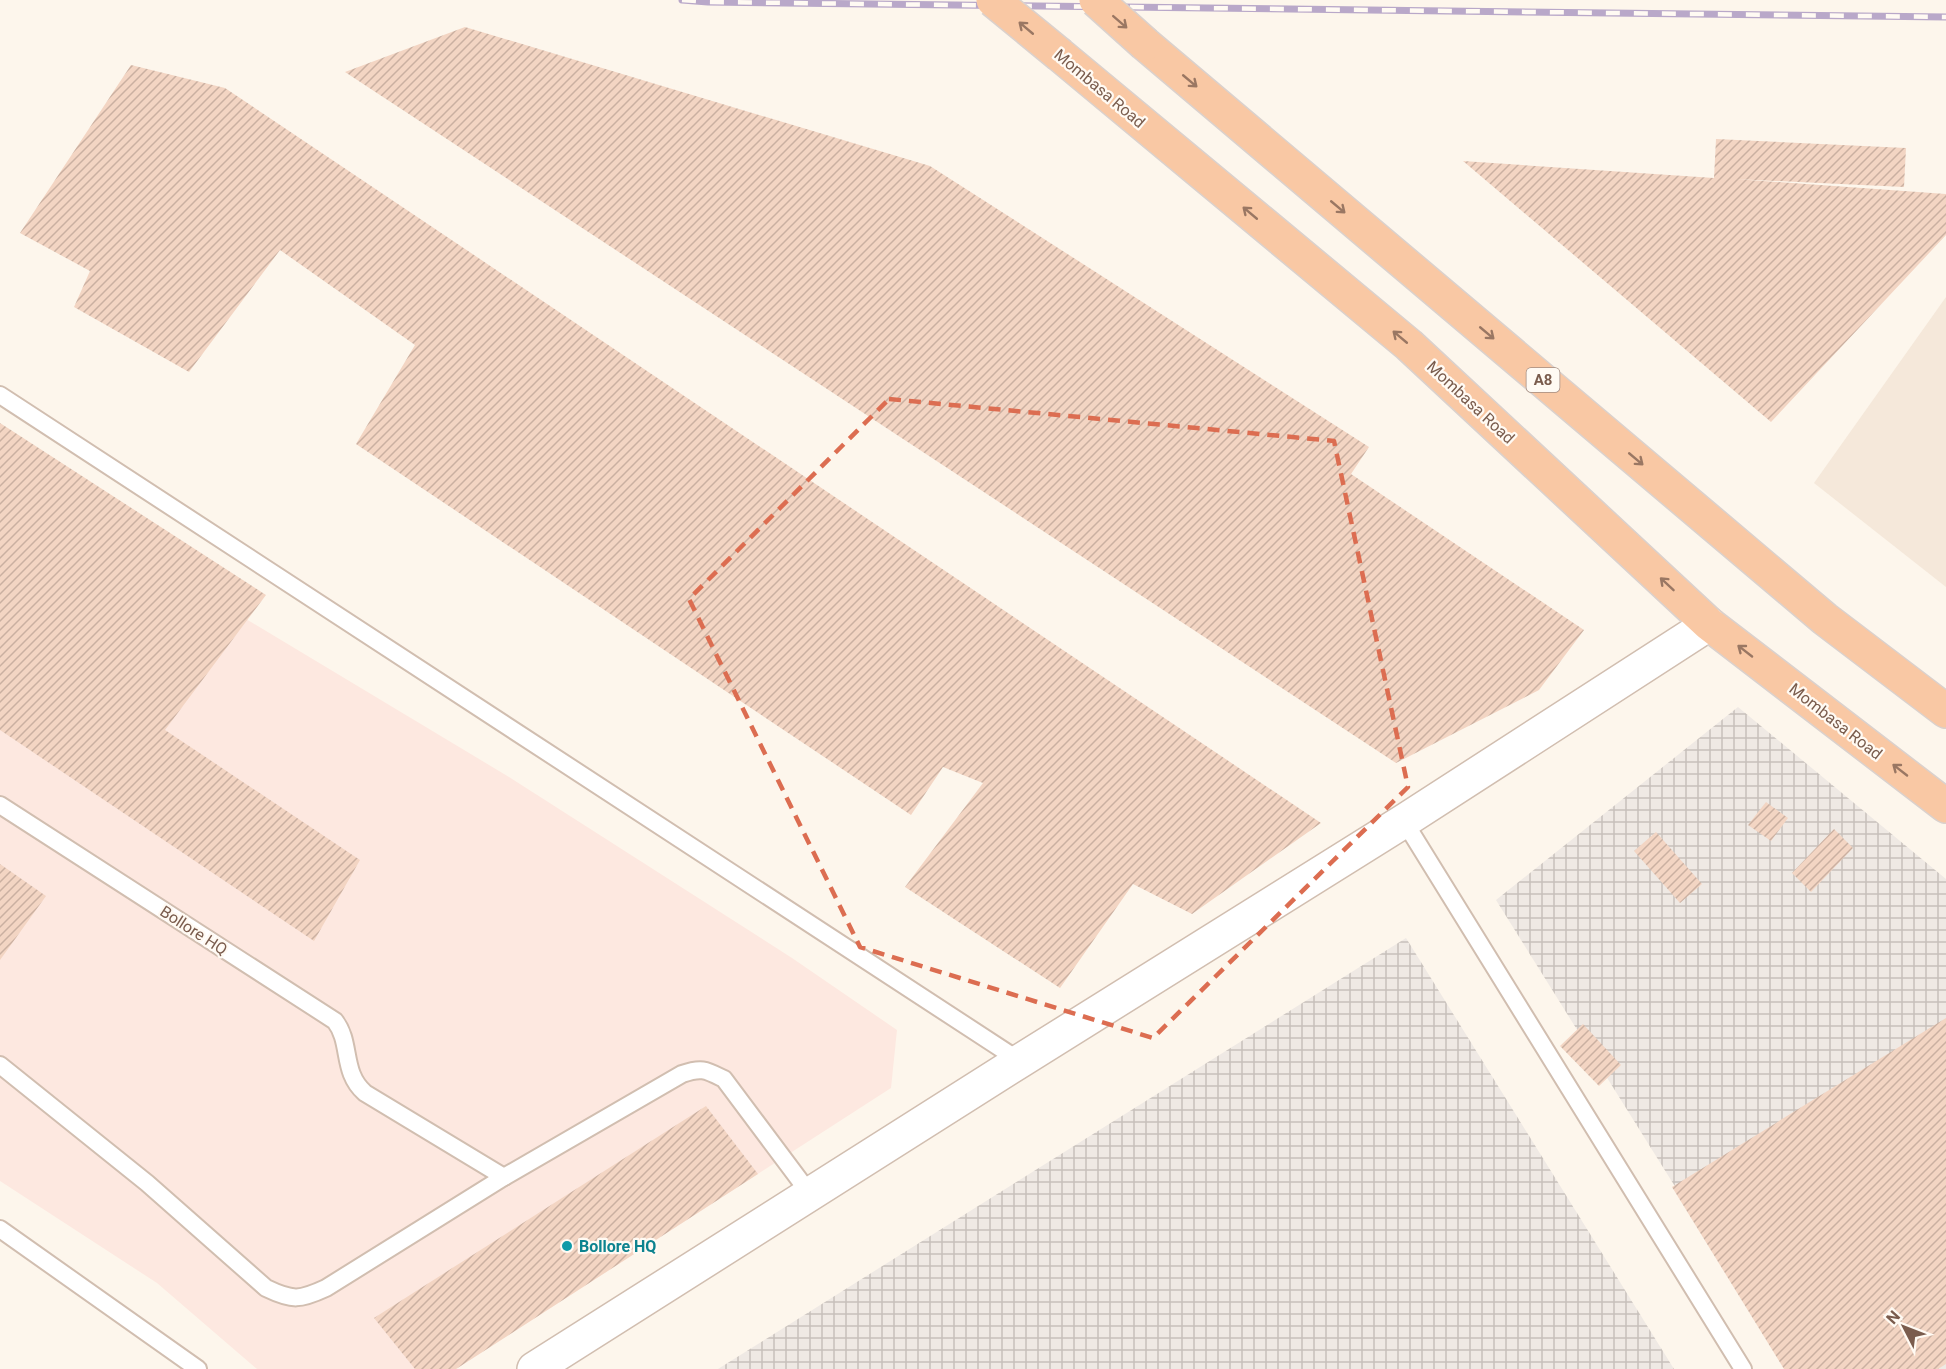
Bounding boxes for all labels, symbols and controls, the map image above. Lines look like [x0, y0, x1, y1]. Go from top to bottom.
one-way arrow [1112, 15, 1127, 29]
one-way arrow [1018, 21, 1034, 34]
street label: Mombasa Road [1051, 45, 1149, 132]
one-way arrow [1182, 75, 1198, 88]
one-way arrow [1330, 201, 1346, 214]
one-way arrow [1243, 206, 1258, 220]
one-way arrow [1479, 326, 1494, 340]
one-way arrow [1393, 330, 1408, 344]
street label: Mombasa Road [1423, 357, 1518, 448]
road number: A8 [1526, 368, 1560, 392]
one-way arrow [1628, 452, 1643, 466]
one-way arrow [1659, 577, 1674, 591]
one-way arrow [1738, 645, 1754, 658]
street label: Mombasa Road [1786, 679, 1886, 763]
one-way arrow [1892, 764, 1908, 777]
street label: Bollore HQ [157, 902, 231, 959]
place label: Bollore HQ [579, 1237, 656, 1256]
marker: Bollore HQ [560, 1239, 574, 1253]
north arrow [1874, 1297, 1934, 1357]
text: N [1882, 1307, 1904, 1328]

